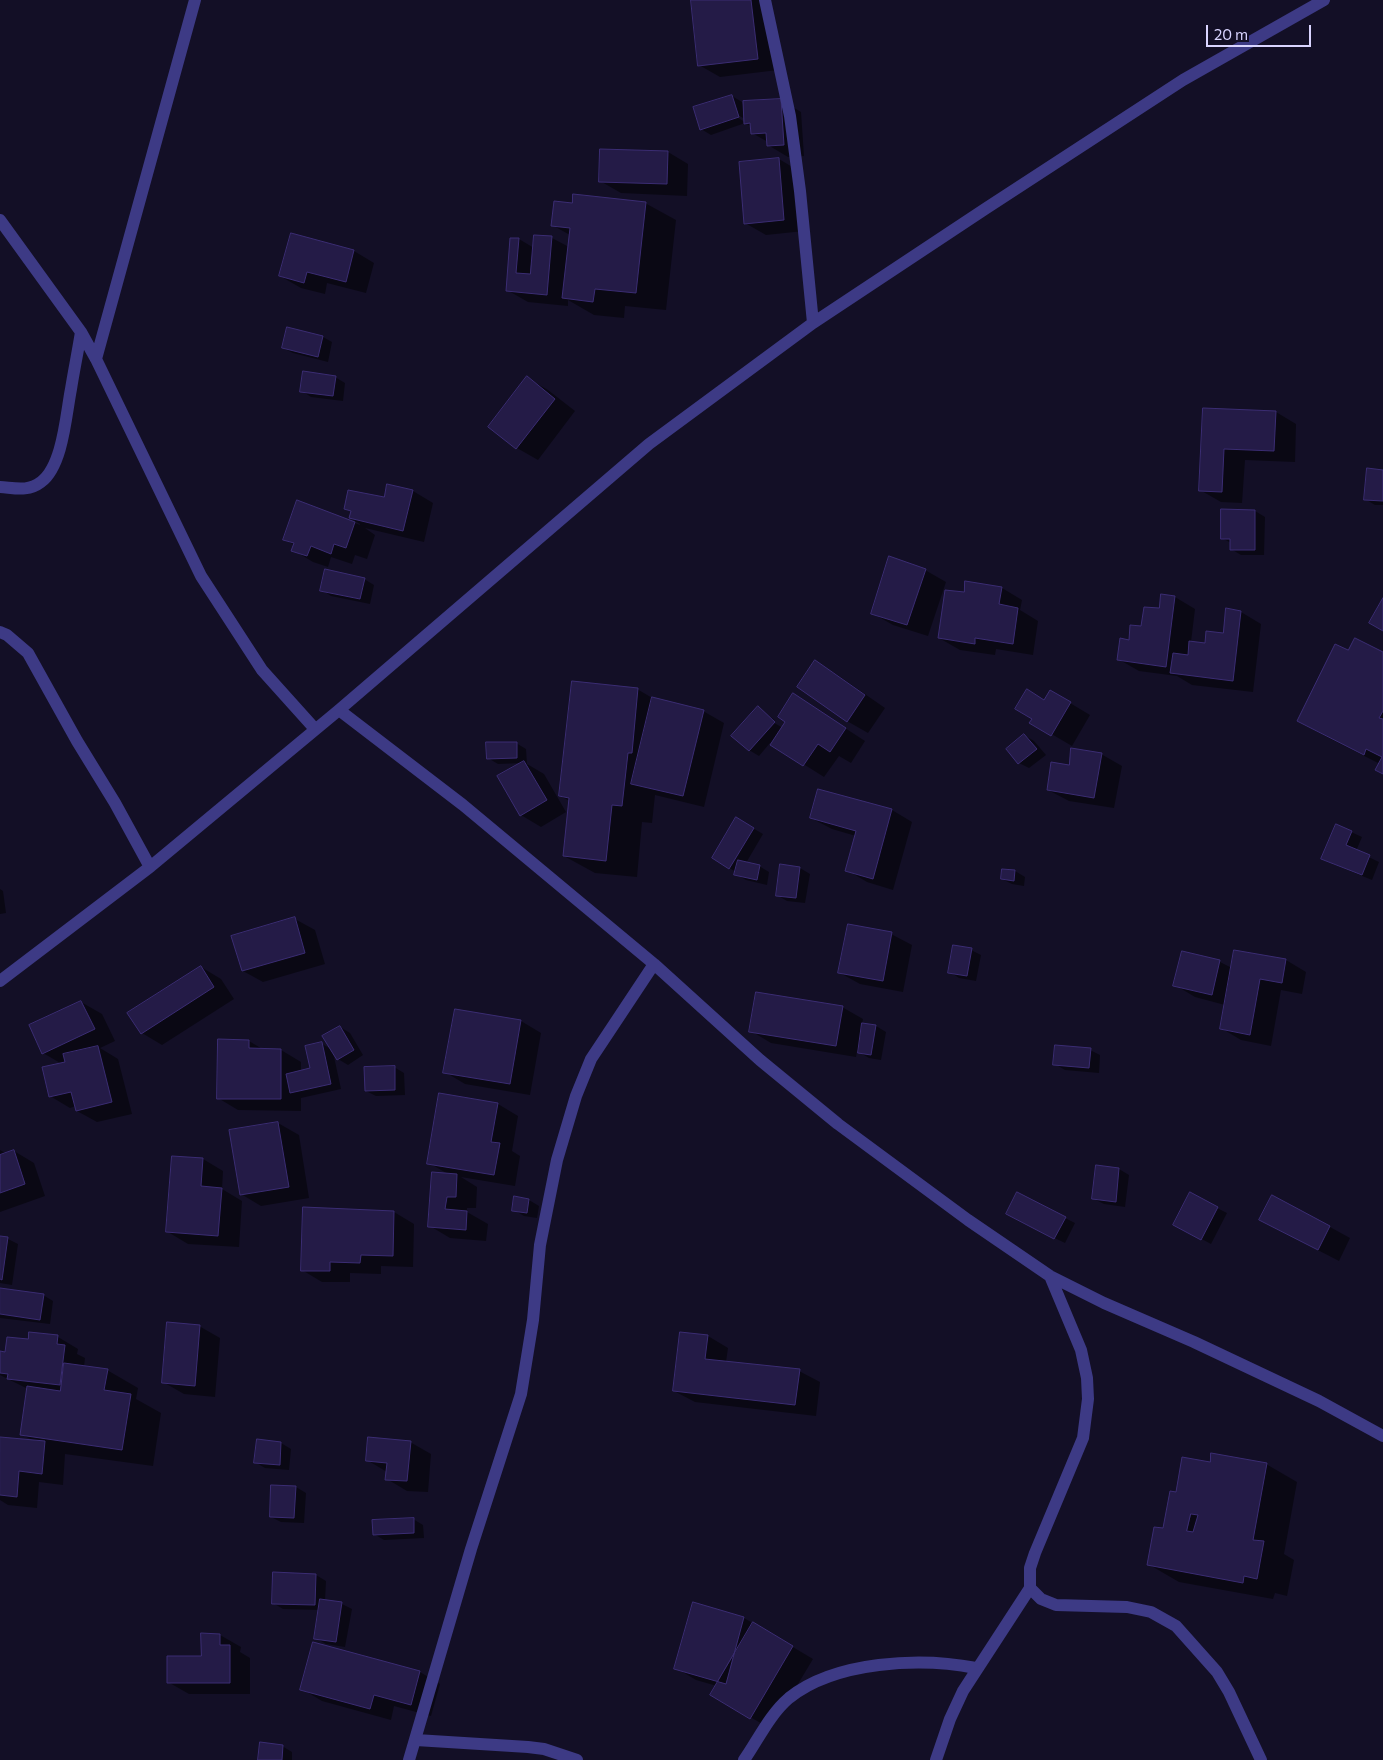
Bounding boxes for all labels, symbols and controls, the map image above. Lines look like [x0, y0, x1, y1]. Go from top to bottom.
scale bar [1208, 15, 1313, 47]
text: 20 m [1214, 25, 1248, 43]

